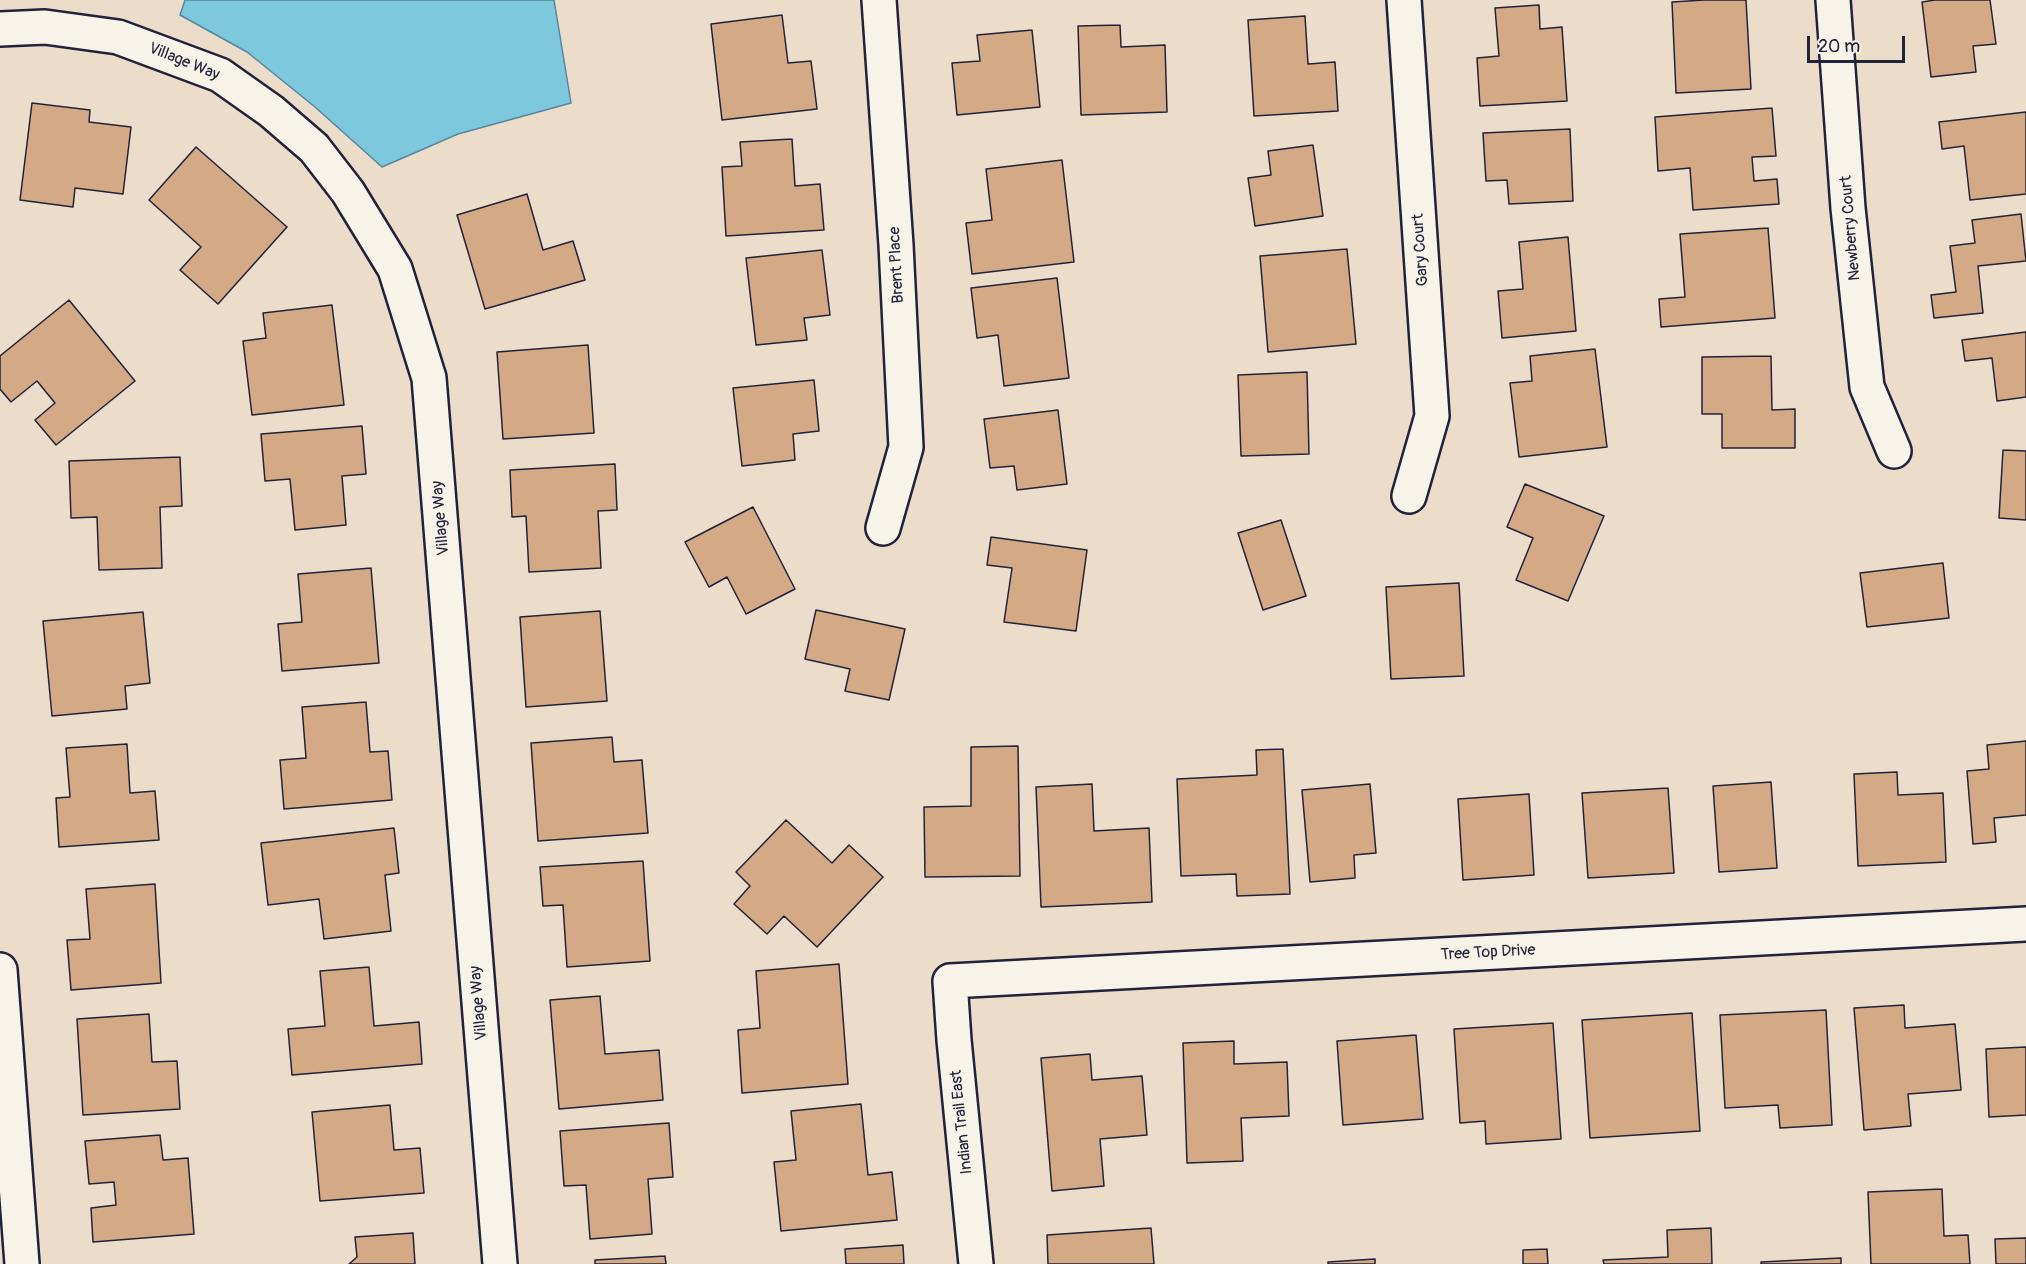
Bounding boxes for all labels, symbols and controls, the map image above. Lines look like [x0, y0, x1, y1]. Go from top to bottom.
scale bar [1810, 24, 1908, 62]
text: 20 m [1818, 35, 1860, 58]
street label: Village Way [146, 39, 222, 85]
street label: Newberry Court [1837, 175, 1865, 281]
street label: Gary Court [1409, 213, 1433, 287]
street label: Brent Place [885, 226, 909, 304]
street label: Village Way [428, 480, 454, 556]
street label: Tree Top Drive [1440, 941, 1536, 965]
street label: Village Way [466, 965, 492, 1041]
street label: Indian Trail East [947, 1069, 977, 1175]

